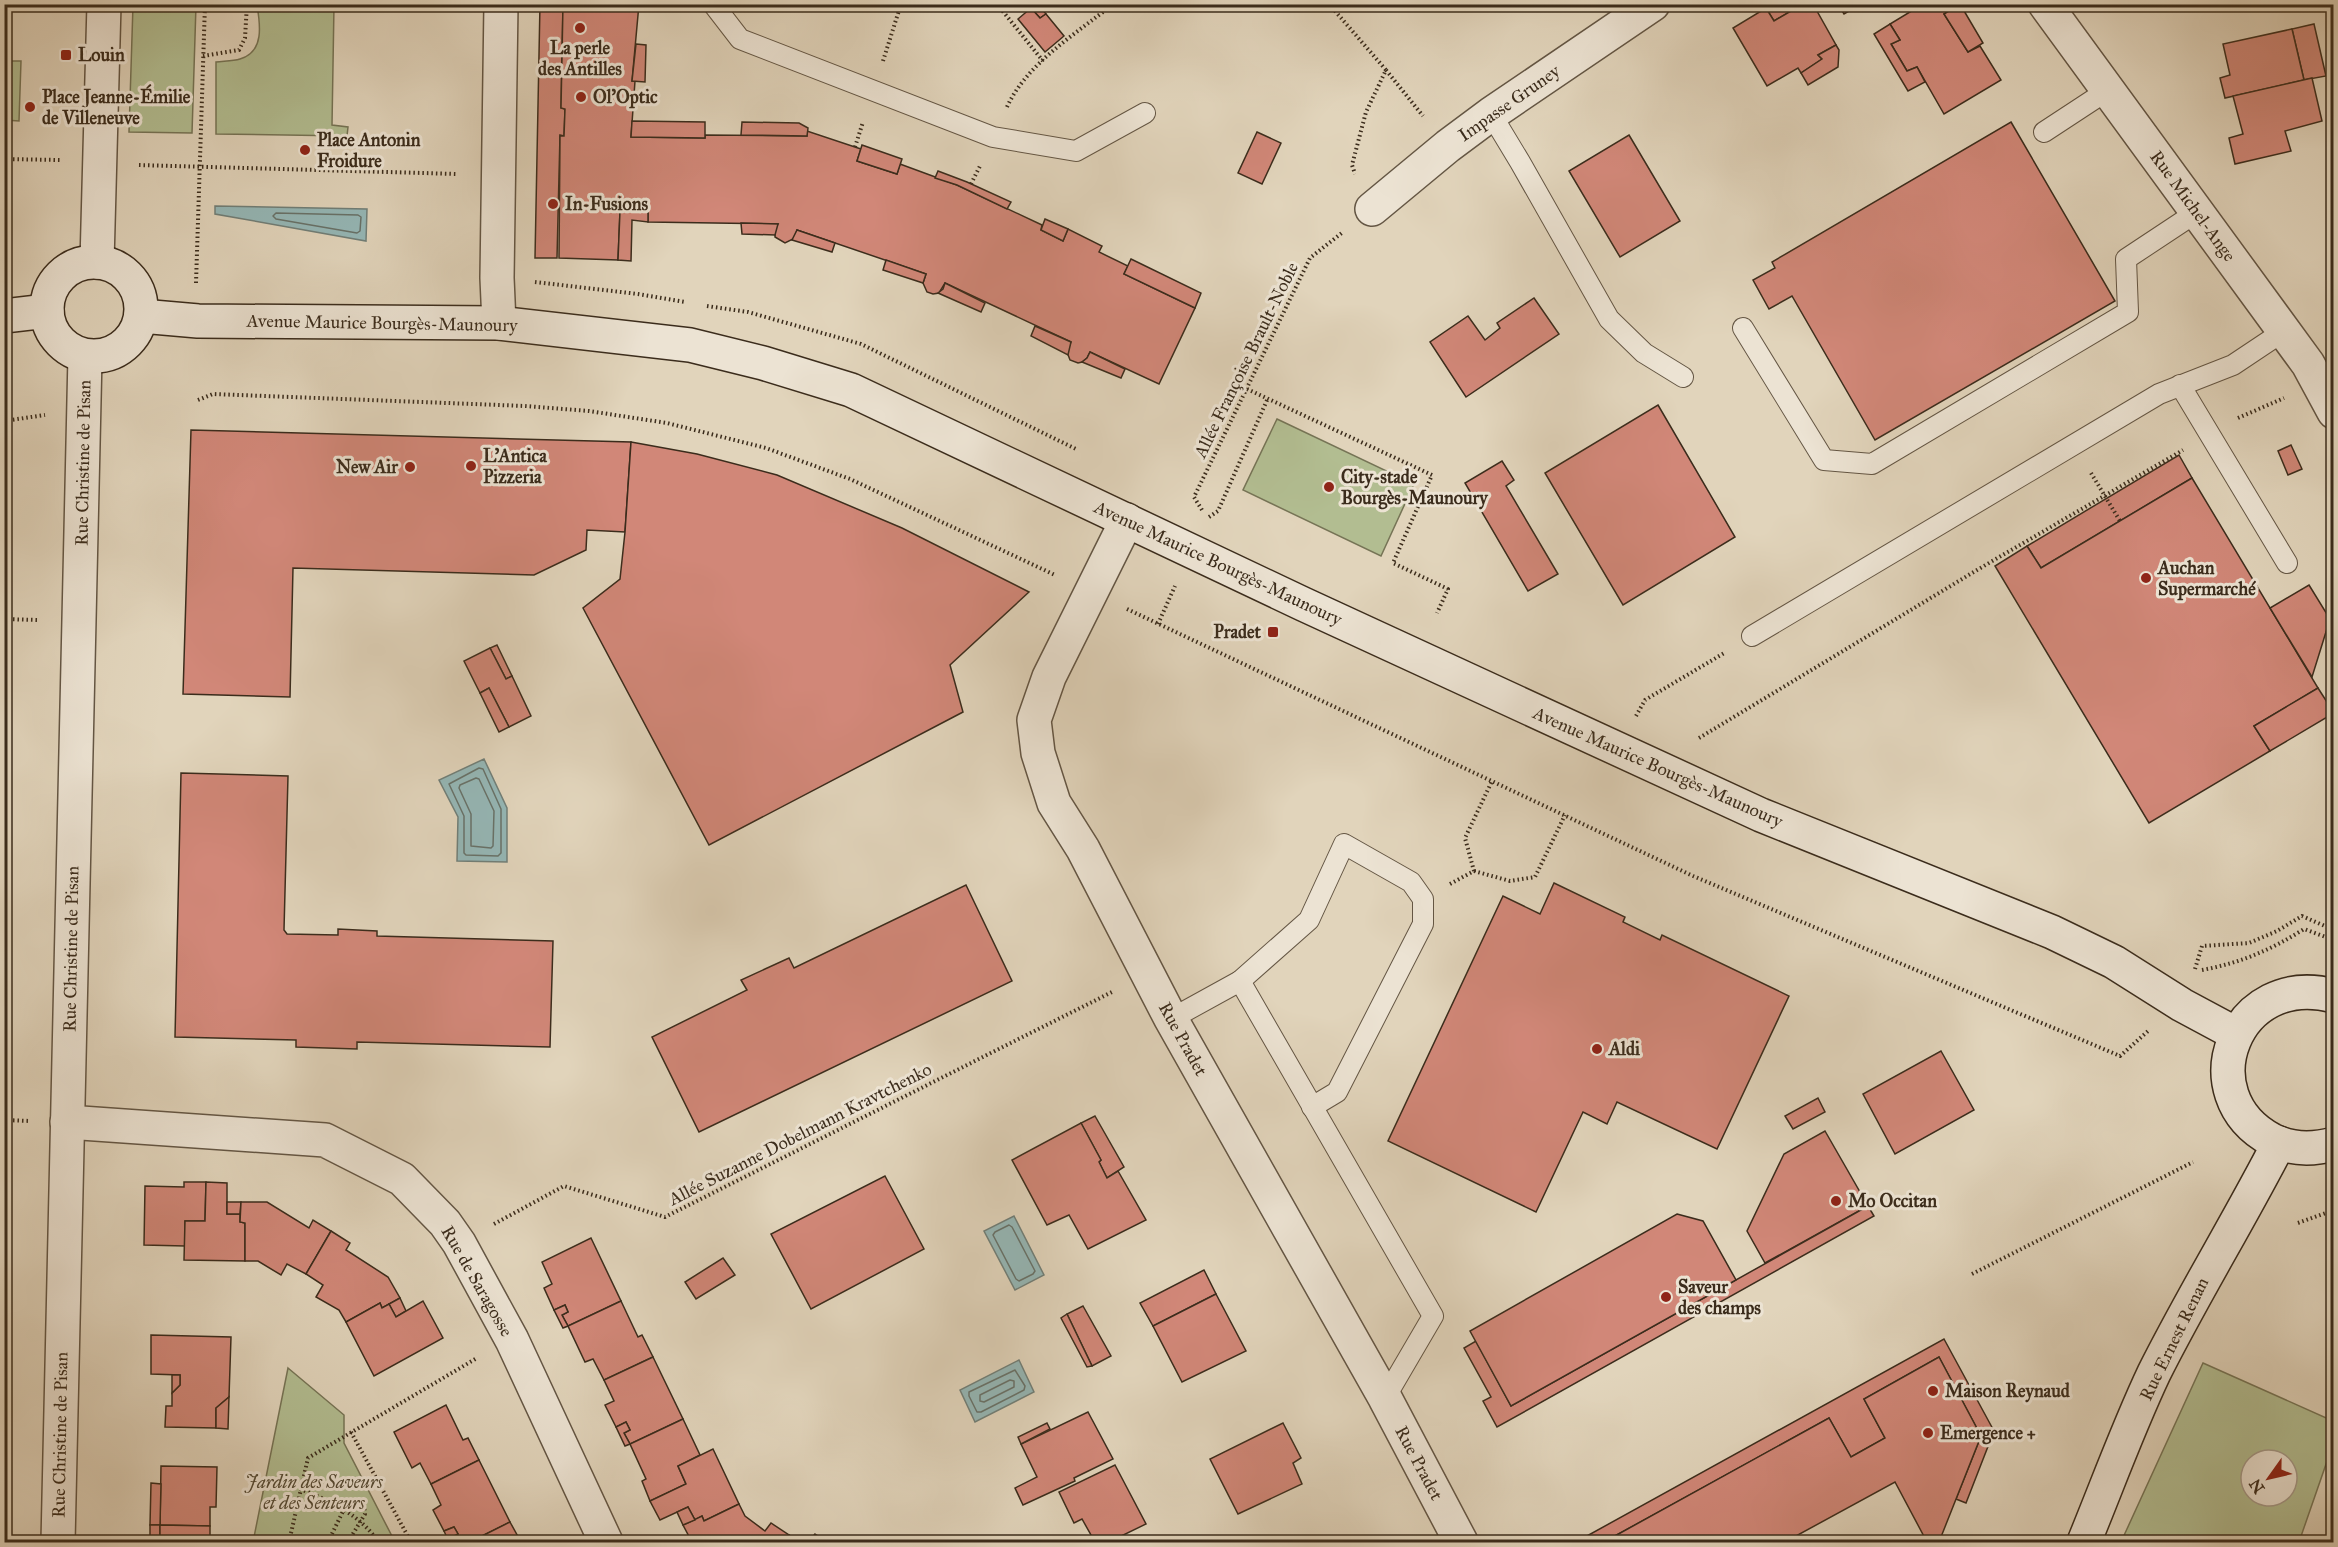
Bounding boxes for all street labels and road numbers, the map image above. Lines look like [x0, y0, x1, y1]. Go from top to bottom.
street label: Impasse Gruney [1454, 60, 1565, 146]
street label: Rue Michel-Ange [2145, 146, 2241, 266]
street label: Allée Françoise Brault-Noble [1188, 258, 1303, 462]
street label: Avenue Maurice Bourgès-Maunoury [245, 310, 518, 337]
street label: Rue Christine de Pisan [71, 380, 95, 546]
street label: Avenue Maurice Bourgès-Maunoury [1089, 495, 1346, 631]
street label: Avenue Maurice Bourgès-Maunoury [1528, 701, 1787, 833]
street label: Rue Christine de Pisan [59, 866, 83, 1032]
street label: Rue Pradet [1154, 998, 1213, 1080]
street label: Allée Suzanne Dobelmann Kravtchenko [664, 1058, 935, 1211]
street label: Rue de Saragosse [436, 1222, 518, 1341]
street label: Rue Ernest Renan [2135, 1274, 2213, 1404]
street label: Rue Christine de Pisan [48, 1352, 72, 1518]
street label: Rue Pradet [1390, 1422, 1448, 1504]

